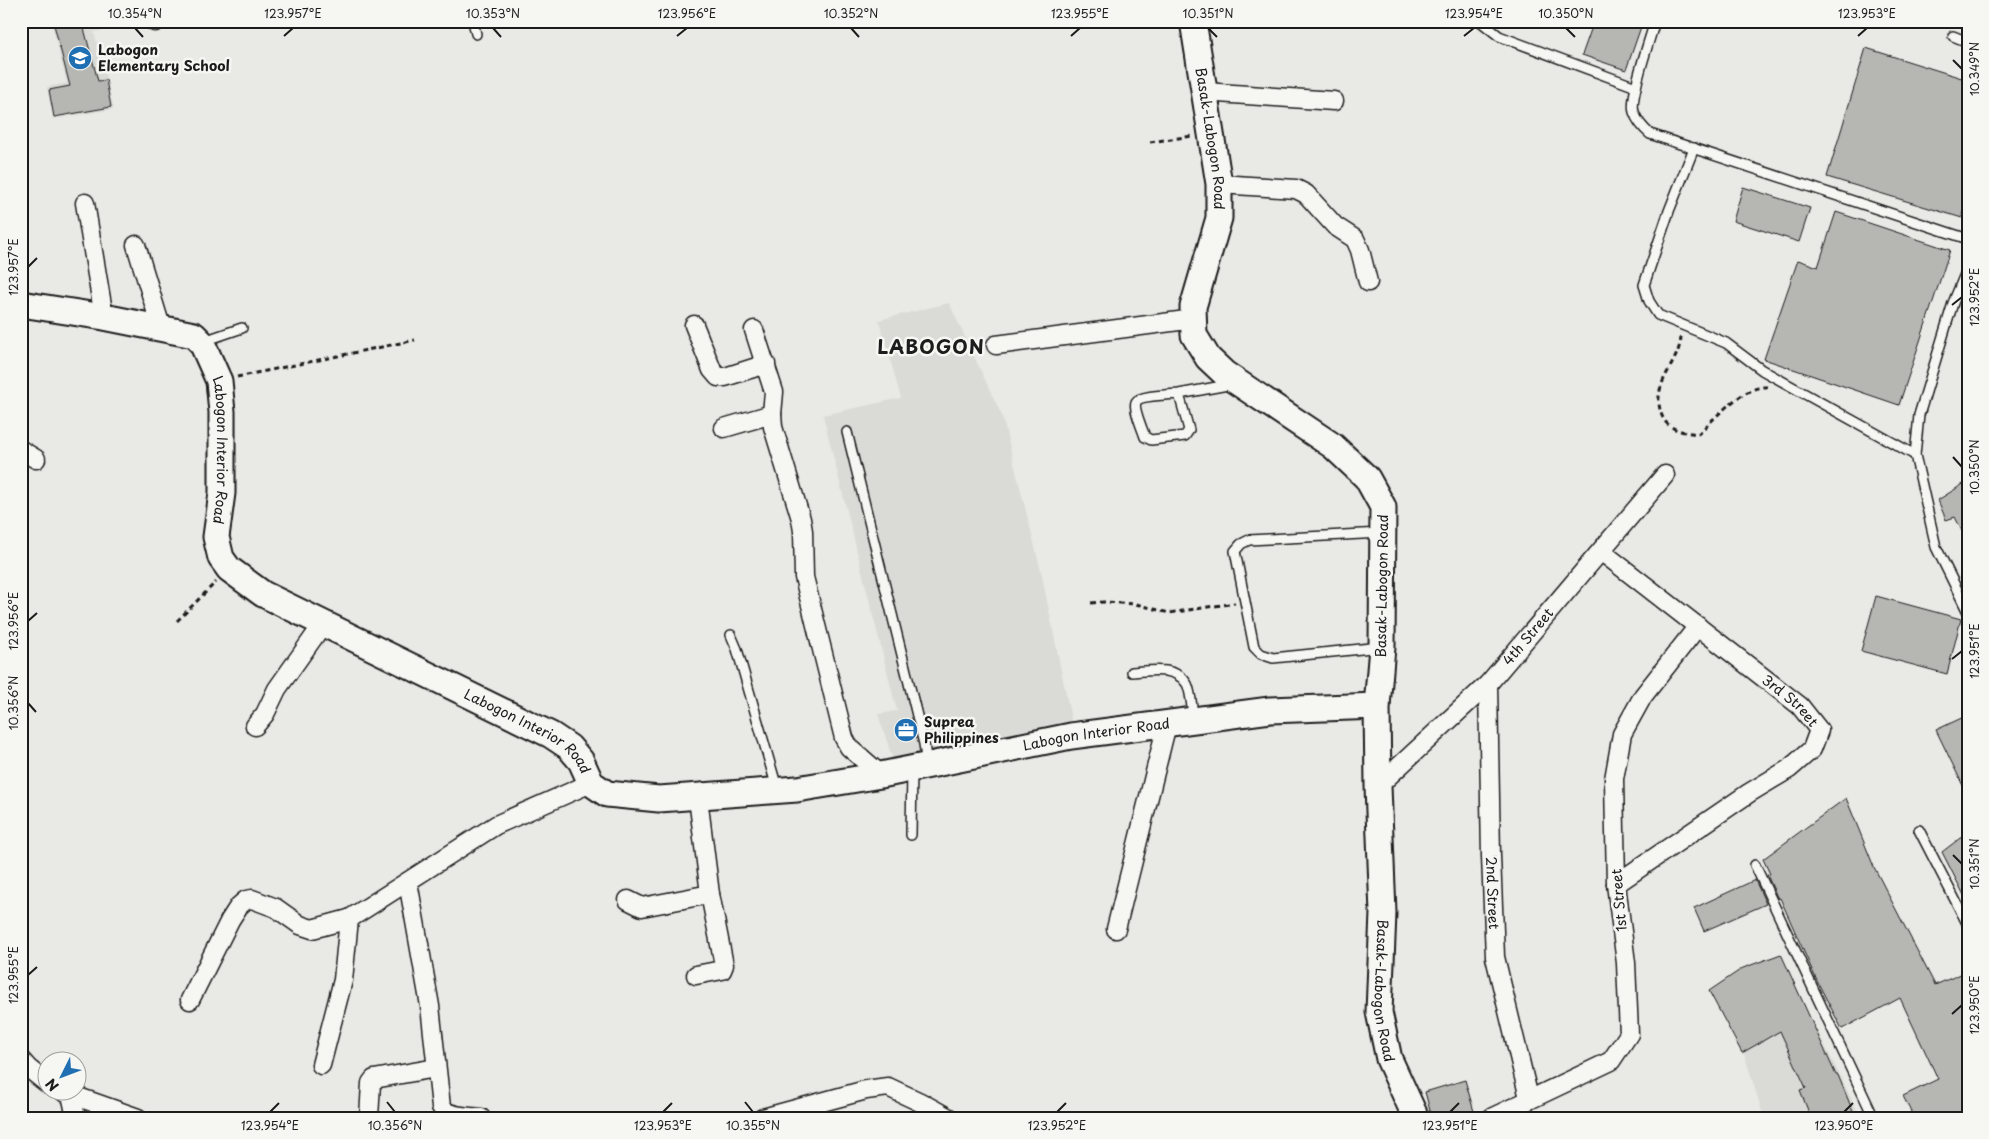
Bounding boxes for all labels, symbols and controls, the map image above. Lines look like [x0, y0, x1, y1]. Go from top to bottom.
text: 10.354°N [108, 4, 162, 22]
text: 123.957°E [264, 4, 322, 22]
text: 10.353°N [466, 4, 520, 22]
text: 123.956°E [658, 4, 716, 22]
text: 10.352°N [824, 4, 878, 22]
text: 123.955°E [1051, 4, 1109, 22]
text: 10.351°N [1182, 4, 1234, 22]
text: 123.954°E [1445, 4, 1503, 22]
text: 10.350°N [1538, 4, 1594, 22]
text: 123.953°E [1838, 4, 1896, 22]
place label: Labogon Elementary School [98, 39, 230, 76]
text: 10.349°N [1965, 42, 1983, 96]
school or university icon: Labogon Elementary School [67, 45, 93, 71]
street label: Basak-Labogon Road [1191, 66, 1230, 210]
text: 123.957°E [4, 238, 22, 296]
text: 123.952°E [1965, 268, 1983, 326]
district label: LABOGON [877, 332, 985, 360]
street label: Labogon Interior Road [208, 372, 233, 526]
text: 10.350°N [1965, 439, 1983, 495]
street label: Basak-Labogon Road [1370, 514, 1393, 658]
text: 123.956°E [4, 592, 22, 650]
street label: 4th Street [1497, 603, 1558, 670]
text: 123.951°E [1965, 623, 1983, 679]
street label: 3rd Street [1758, 669, 1824, 731]
text: 10.356°N [4, 676, 22, 730]
street label: Labogon Interior Road [461, 683, 596, 777]
place label: Suprea Philippines [924, 711, 999, 748]
street label: Labogon Interior Road [1021, 712, 1171, 756]
office icon: Suprea Philippines [893, 717, 919, 743]
text: 10.351°N [1965, 838, 1983, 890]
street label: 2nd Street [1481, 856, 1505, 930]
street label: 1st Street [1605, 867, 1632, 932]
street label: Basak-Labogon Road [1368, 919, 1400, 1064]
text: 123.955°E [4, 946, 22, 1004]
text: 123.950°E [1965, 975, 1983, 1035]
north arrow [38, 1052, 88, 1102]
text: N [40, 1074, 63, 1096]
text: 123.954°E [241, 1116, 299, 1134]
text: 10.356°N [368, 1116, 422, 1134]
text: 123.953°E [634, 1116, 692, 1134]
text: 10.355°N [726, 1116, 780, 1134]
text: 123.952°E [1028, 1116, 1086, 1134]
text: 123.951°E [1422, 1116, 1478, 1134]
text: 123.950°E [1814, 1116, 1874, 1134]

